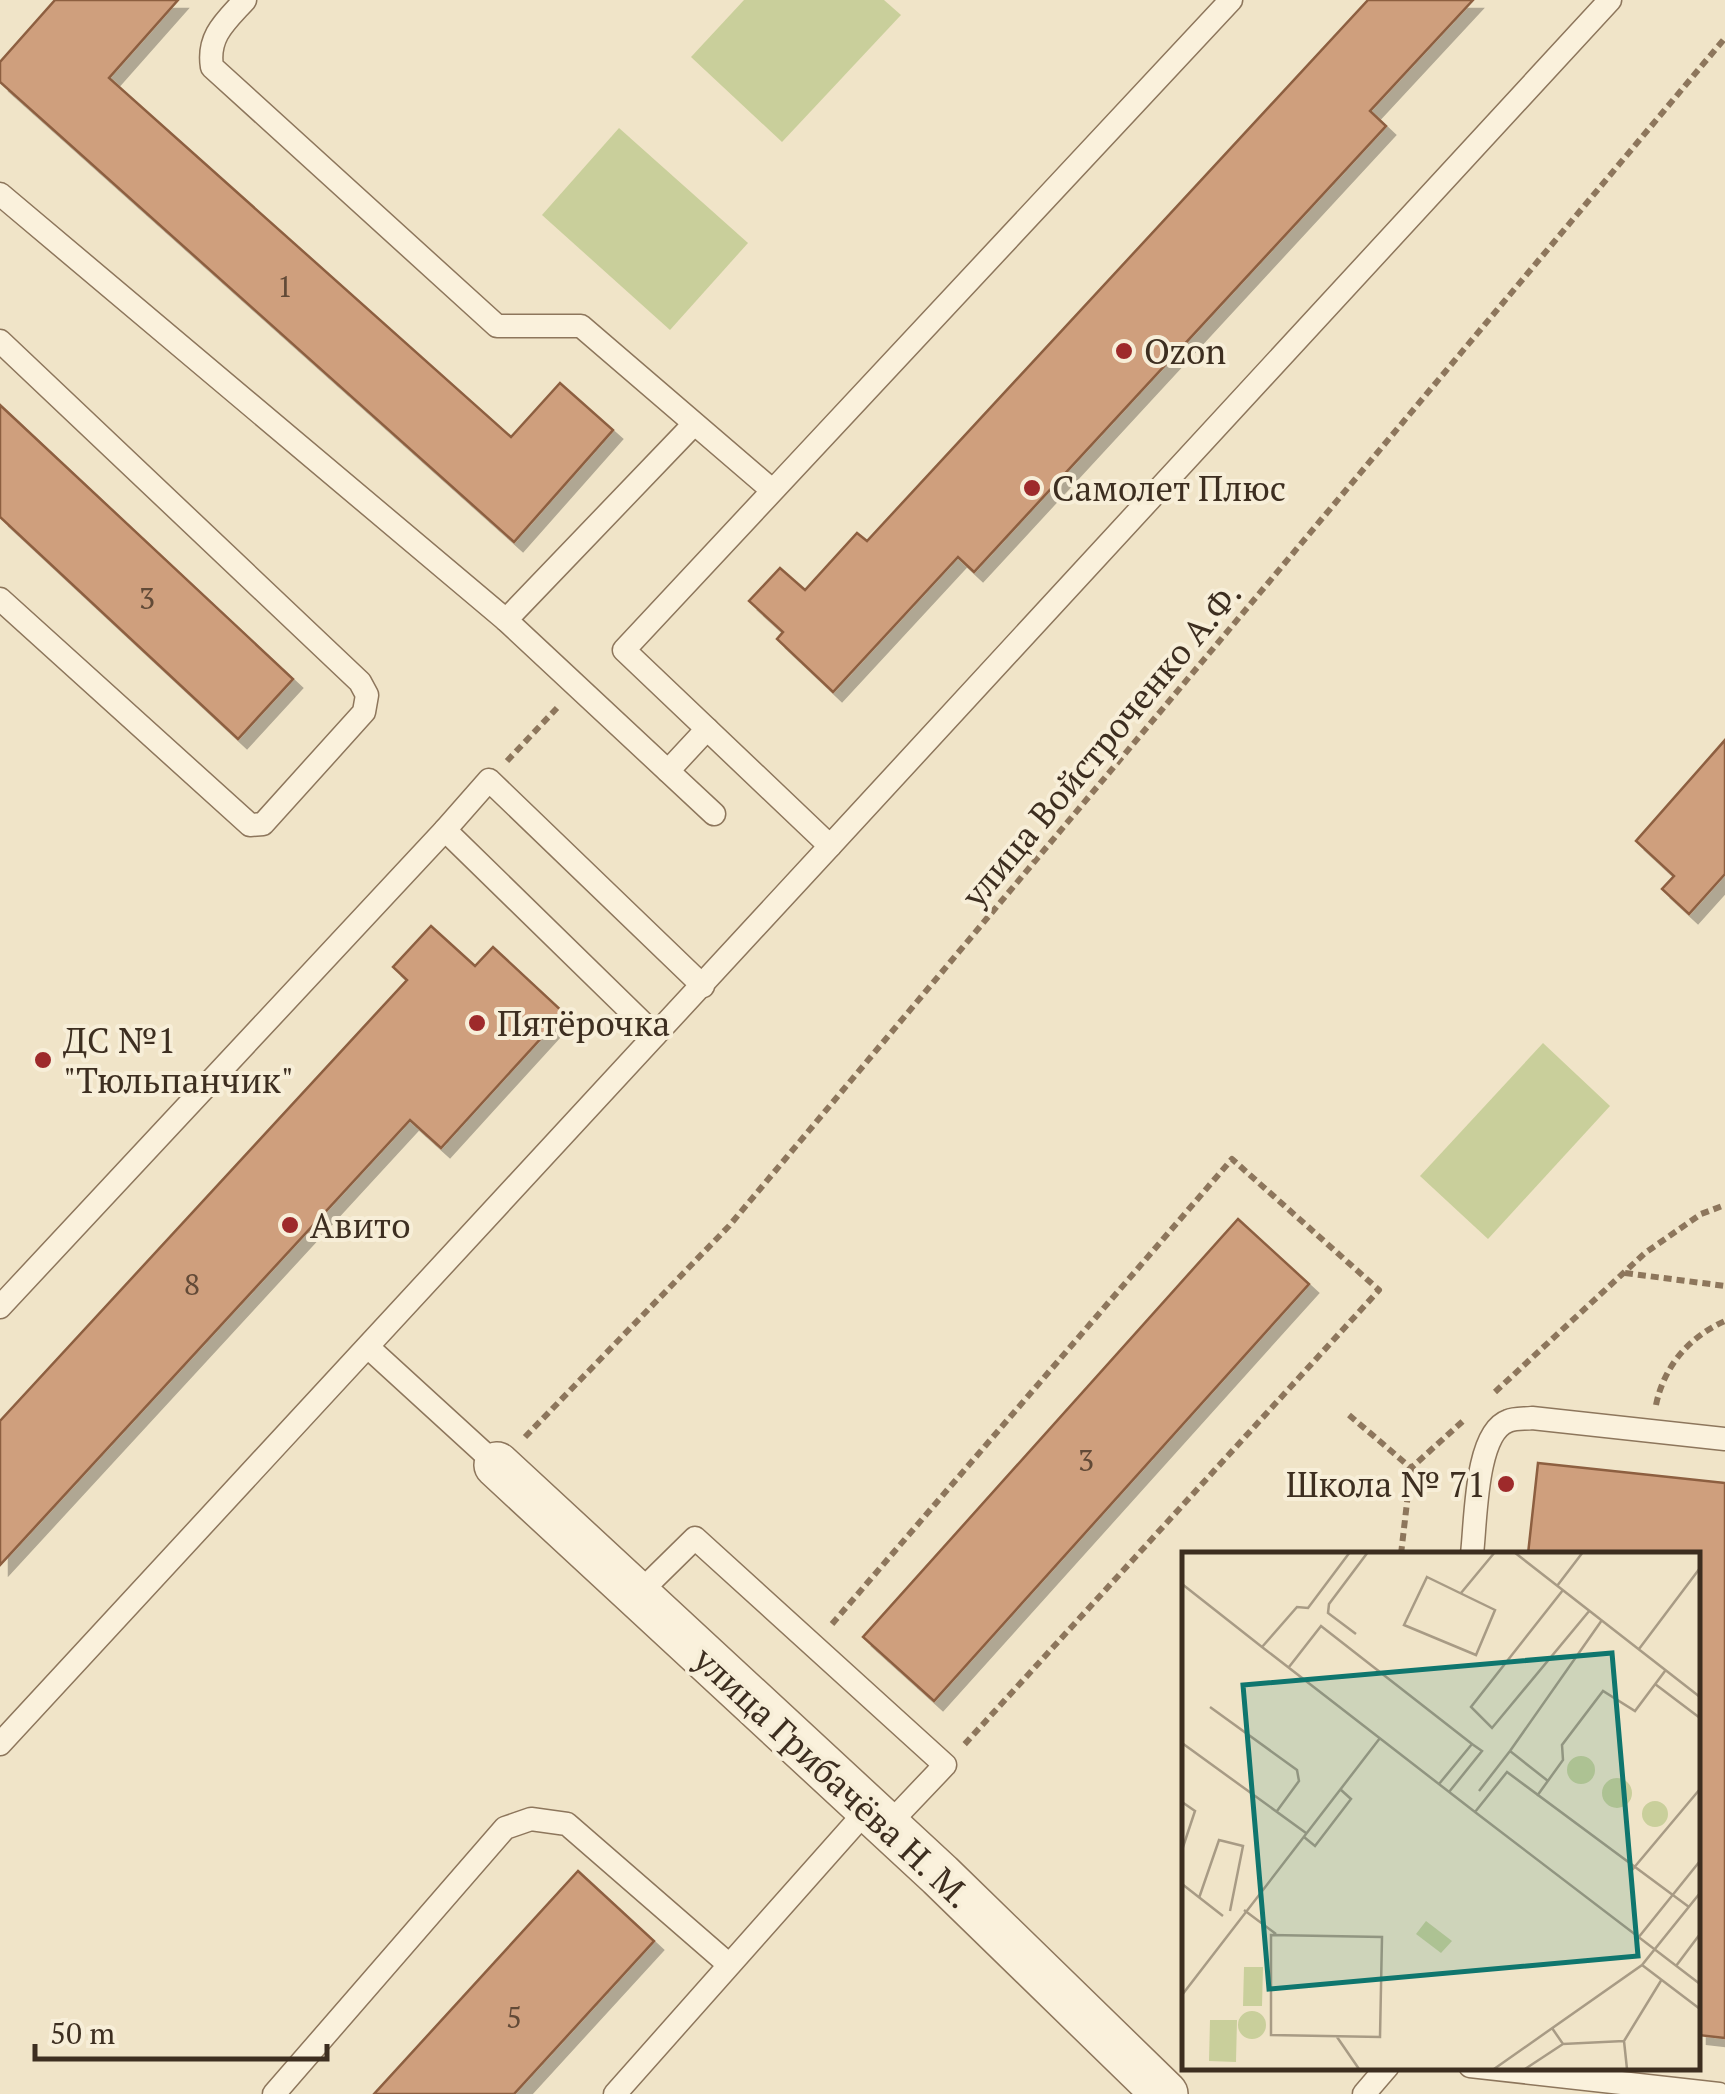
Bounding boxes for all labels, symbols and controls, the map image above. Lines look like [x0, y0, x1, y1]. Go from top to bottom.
house number: 1 [277, 266, 293, 306]
place label: Ozon [1144, 328, 1226, 374]
marker: Ozon [1113, 340, 1135, 362]
place label: Самолет Плюс [1052, 465, 1286, 511]
marker: Самолет Плюс [1021, 477, 1043, 499]
street label: улица Войстроченко А.Ф. [950, 571, 1251, 918]
house number: 3 [139, 578, 155, 618]
place label: Пятёрочка [497, 1000, 670, 1046]
marker: Пятёрочка [466, 1012, 488, 1034]
place label: ДС №1 "Тюльпанчик" [63, 1017, 294, 1103]
marker: ДС №1 "Тюльпанчик" [32, 1049, 54, 1071]
place label: Авито [310, 1202, 411, 1248]
marker: Авито [279, 1214, 301, 1236]
house number: 8 [184, 1264, 200, 1304]
house number: 3 [1078, 1440, 1094, 1480]
place label: Школа № 71 [1286, 1461, 1486, 1507]
marker: Школа № 71 [1495, 1473, 1517, 1495]
inset map [1182, 1552, 1700, 2069]
street label: улица Грибачёва Н. М. [683, 1635, 982, 1918]
house number: 5 [506, 1997, 522, 2037]
scale bar [35, 1999, 328, 2061]
text: 50 m [50, 2013, 115, 2053]

